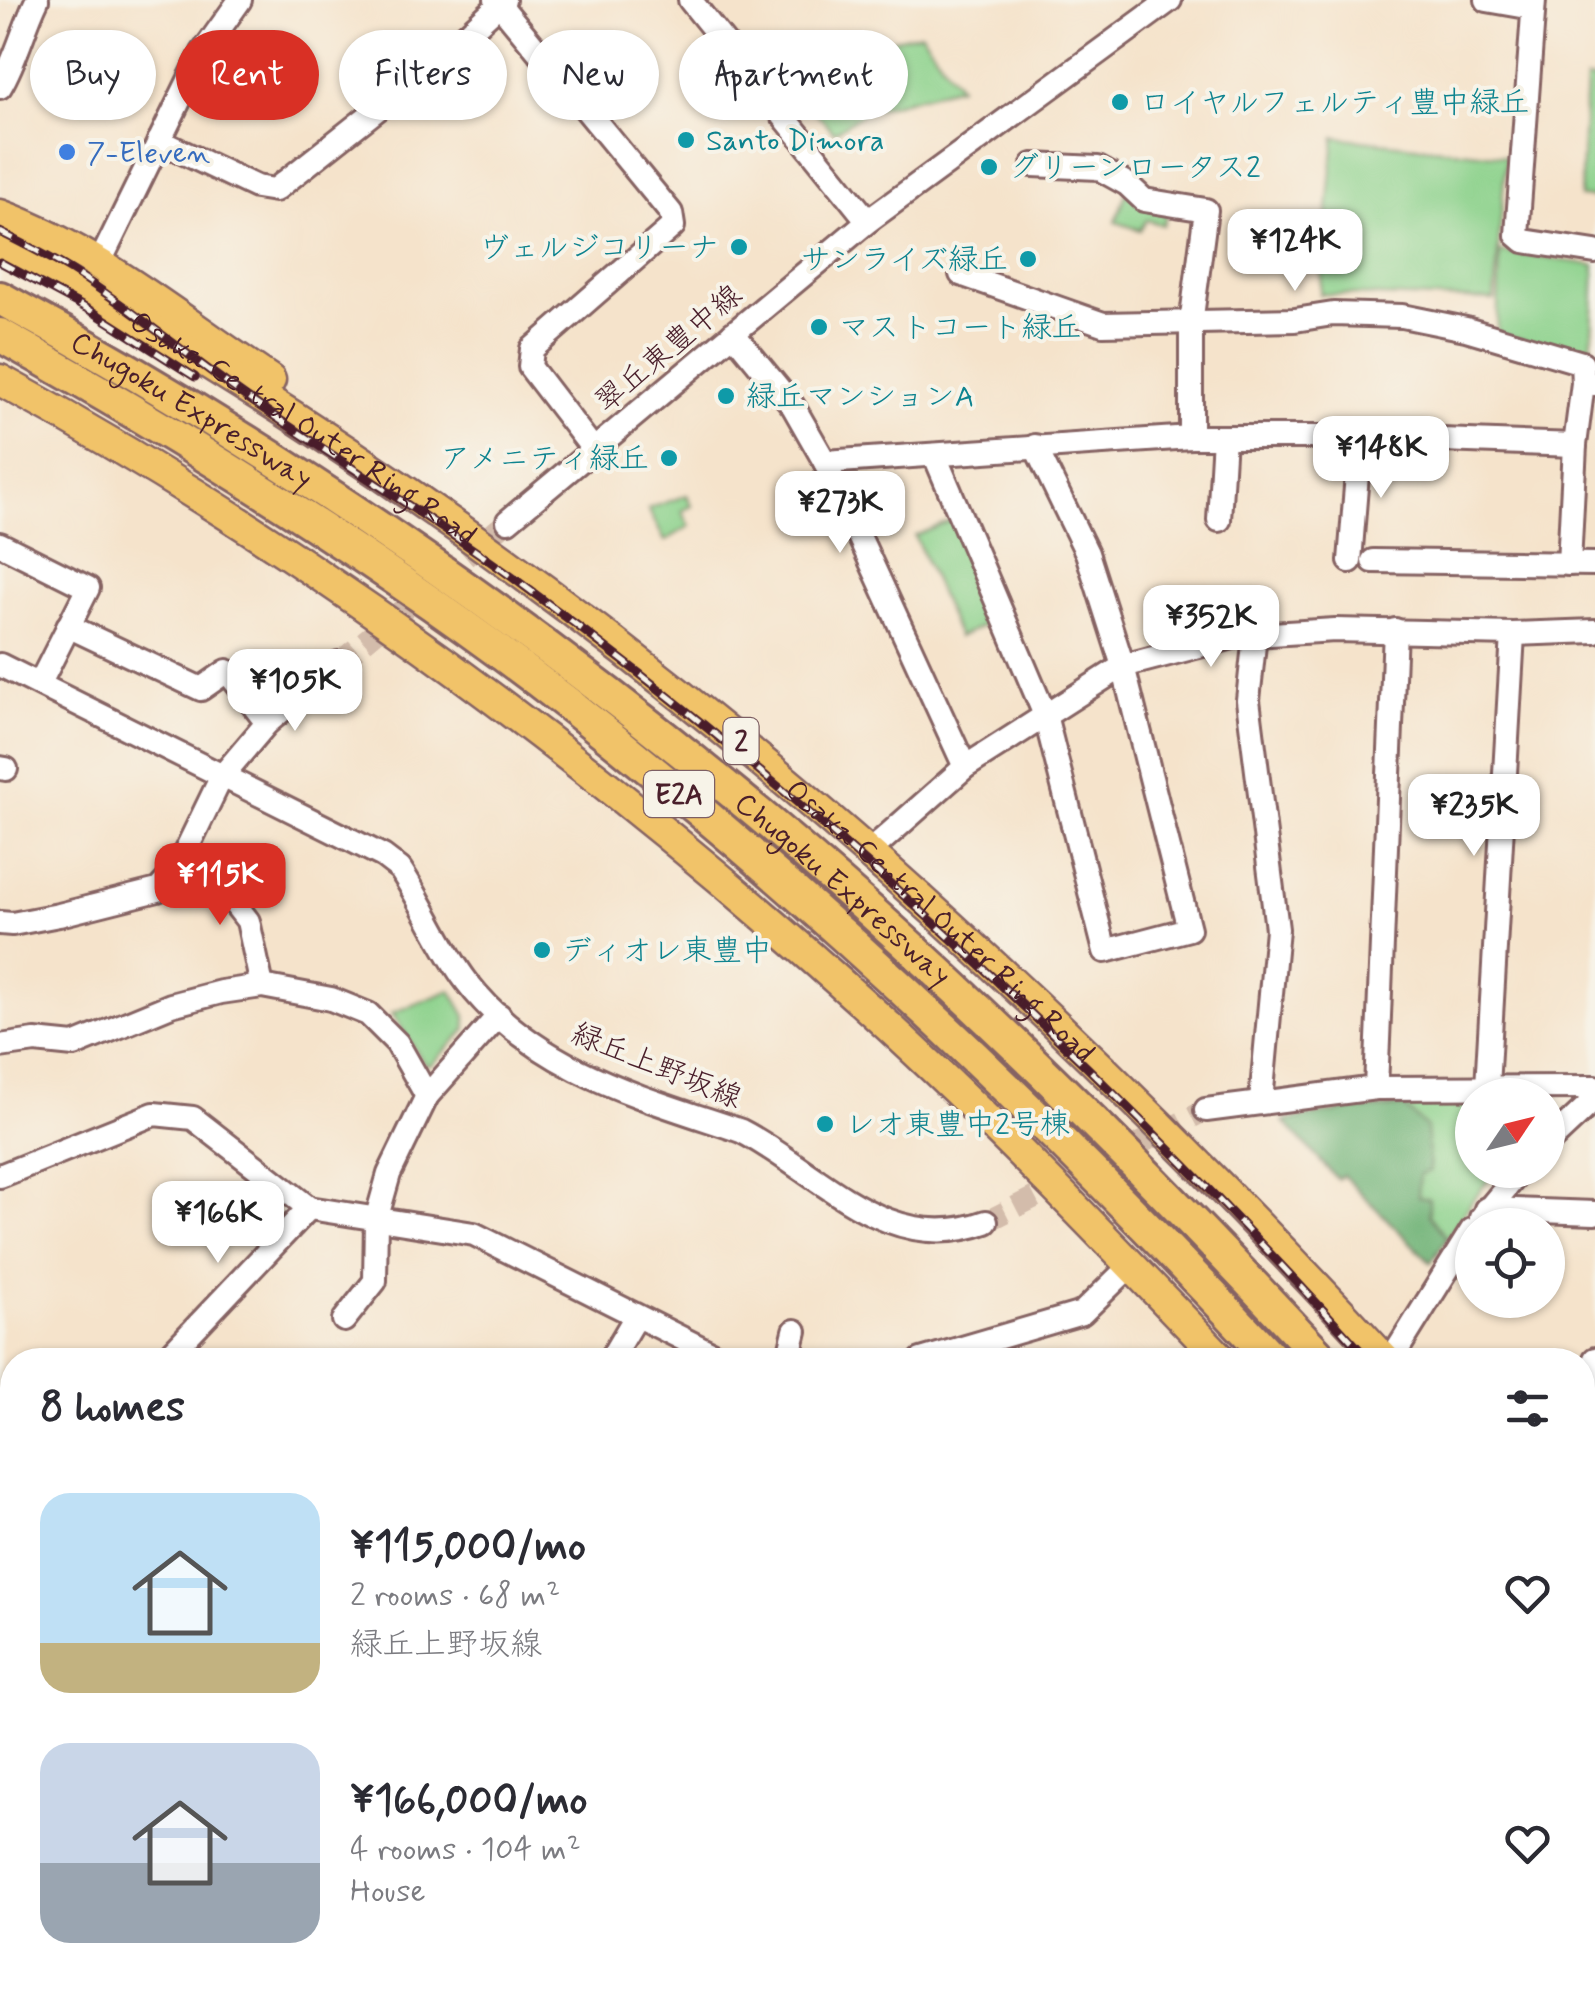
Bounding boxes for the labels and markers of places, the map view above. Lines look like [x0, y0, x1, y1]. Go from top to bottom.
place label: ロイヤルフェルティ豊中緑丘 [1140, 84, 1529, 123]
marker: ロイヤルフェルティ豊中緑丘 [1109, 91, 1131, 113]
place label: Santo Dimora [706, 122, 884, 161]
marker: Santo Dimora [675, 129, 697, 151]
place label: 7-Eleven [87, 134, 211, 173]
marker: 7-Eleven [56, 141, 78, 163]
place label: グリーンロータス2 [1009, 149, 1261, 188]
marker: グリーンロータス2 [978, 156, 1000, 178]
pin: ¥124K [1225, 209, 1365, 294]
place label: ヴェルジコリーナ [479, 229, 719, 268]
marker: ヴェルジコリーナ [728, 236, 750, 258]
place label: サンライズ緑丘 [800, 241, 1008, 280]
marker: サンライズ緑丘 [1017, 248, 1039, 270]
place label: マストコート緑丘 [839, 309, 1081, 348]
marker: マストコート緑丘 [808, 316, 830, 338]
place label: 緑丘マンションA [746, 378, 974, 417]
marker: 緑丘マンションA [715, 385, 737, 407]
pin: ¥148K [1311, 416, 1451, 501]
place label: アメニティ緑丘 [440, 440, 649, 479]
marker: アメニティ緑丘 [658, 447, 680, 469]
pin: ¥273K [770, 471, 910, 556]
pin: ¥352K [1141, 585, 1281, 670]
pin: ¥105K [225, 649, 365, 734]
pin: ¥235K [1404, 774, 1544, 859]
pin: ¥115K [150, 843, 290, 928]
place label: ディオレ東豊中 [562, 932, 772, 971]
marker: ディオレ東豊中 [531, 939, 553, 961]
place label: レオ東豊中2号棟 [845, 1106, 1070, 1145]
marker: レオ東豊中2号棟 [814, 1113, 836, 1135]
pin: ¥166K [148, 1181, 288, 1266]

